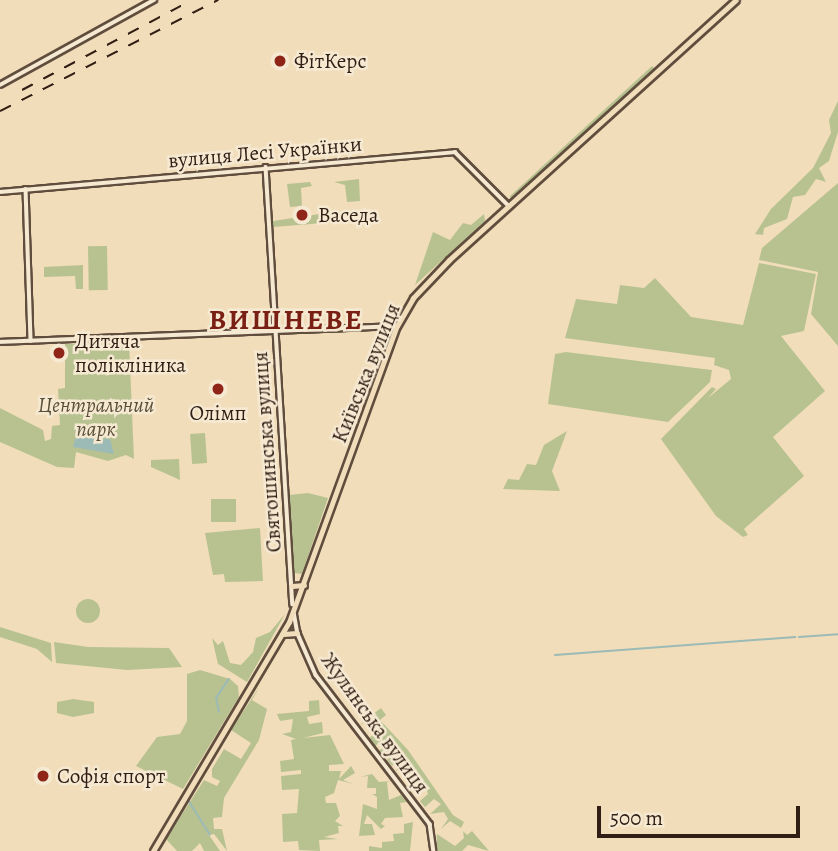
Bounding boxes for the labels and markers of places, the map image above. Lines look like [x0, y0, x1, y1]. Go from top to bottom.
place label: ФітКерс [294, 48, 367, 74]
marker: ФітКерс [272, 53, 288, 69]
place label: Васеда [318, 202, 379, 228]
marker: Васеда [292, 205, 312, 225]
place label: Дитяча полікліника [75, 328, 186, 378]
marker: Дитяча полікліника [49, 343, 69, 363]
marker: Олімп [210, 381, 226, 397]
place label: Олімп [190, 400, 246, 426]
place label: Софія спорт [57, 763, 165, 789]
marker: Софія спорт [35, 768, 51, 784]

